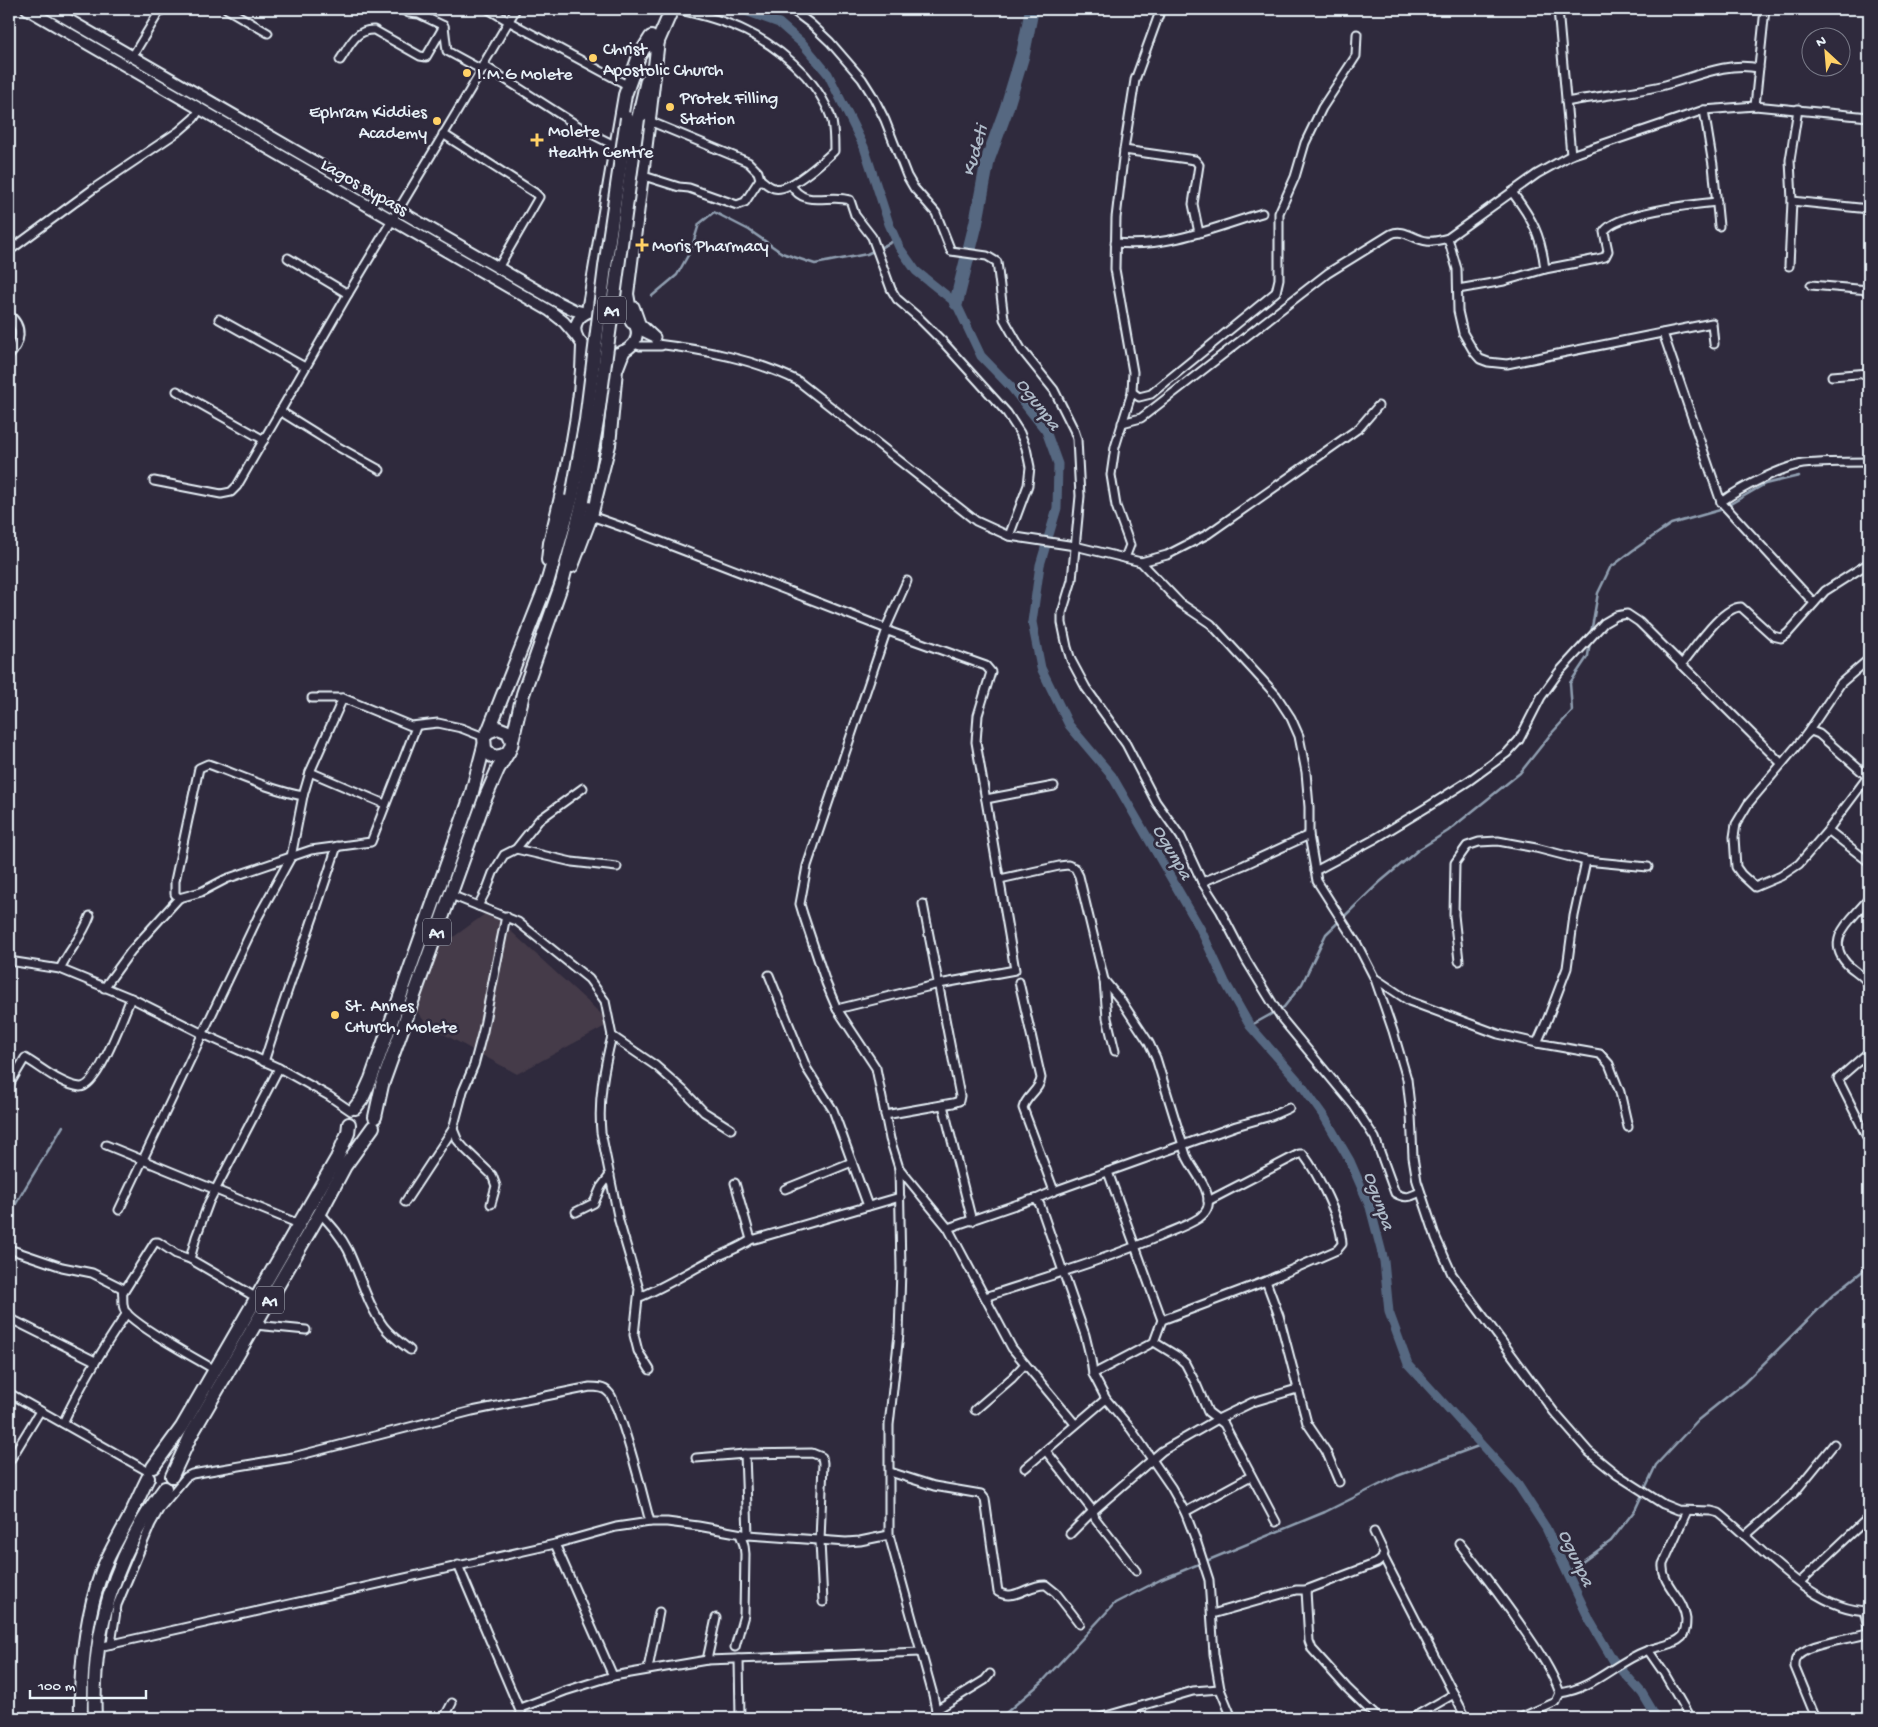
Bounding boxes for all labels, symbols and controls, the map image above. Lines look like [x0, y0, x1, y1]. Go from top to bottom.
north arrow [1800, 28, 1850, 78]
text: N [1814, 33, 1829, 52]
place label: Christ Apostolic Church [603, 40, 724, 82]
marker: Christ Apostolic Church [587, 52, 599, 64]
place label: I.M.G Molete [477, 65, 573, 86]
marker: I.M.G Molete [461, 67, 473, 79]
place label: Protek Filling Station [679, 89, 778, 131]
marker: Protek Filling Station [664, 101, 676, 113]
place label: Ephram Kiddies Academy [309, 103, 428, 145]
marker: Ephram Kiddies Academy [431, 115, 443, 127]
water label: Kudeti [958, 121, 995, 179]
place label: Molete Health Centre [548, 122, 654, 164]
marker: Molete Health Centre [530, 133, 544, 147]
street label: Lagos Bypass [316, 155, 412, 222]
place label: Moris Pharmacy [652, 237, 769, 258]
marker: Moris Pharmacy [636, 239, 648, 251]
road number: A1 [598, 296, 626, 324]
water label: Ogunpa [1010, 374, 1065, 437]
water label: Ogunpa [1146, 821, 1197, 886]
road number: A1 [423, 919, 451, 946]
place label: St. Annes CHurch, Molete [345, 997, 458, 1039]
marker: St. Annes CHurch, Molete [329, 1009, 341, 1021]
water label: Ogunpa [1357, 1169, 1399, 1235]
road number: A1 [256, 1286, 284, 1314]
water label: Ogunpa [1552, 1526, 1599, 1592]
scale bar [30, 1667, 146, 1699]
text: 100 m [37, 1678, 76, 1696]

